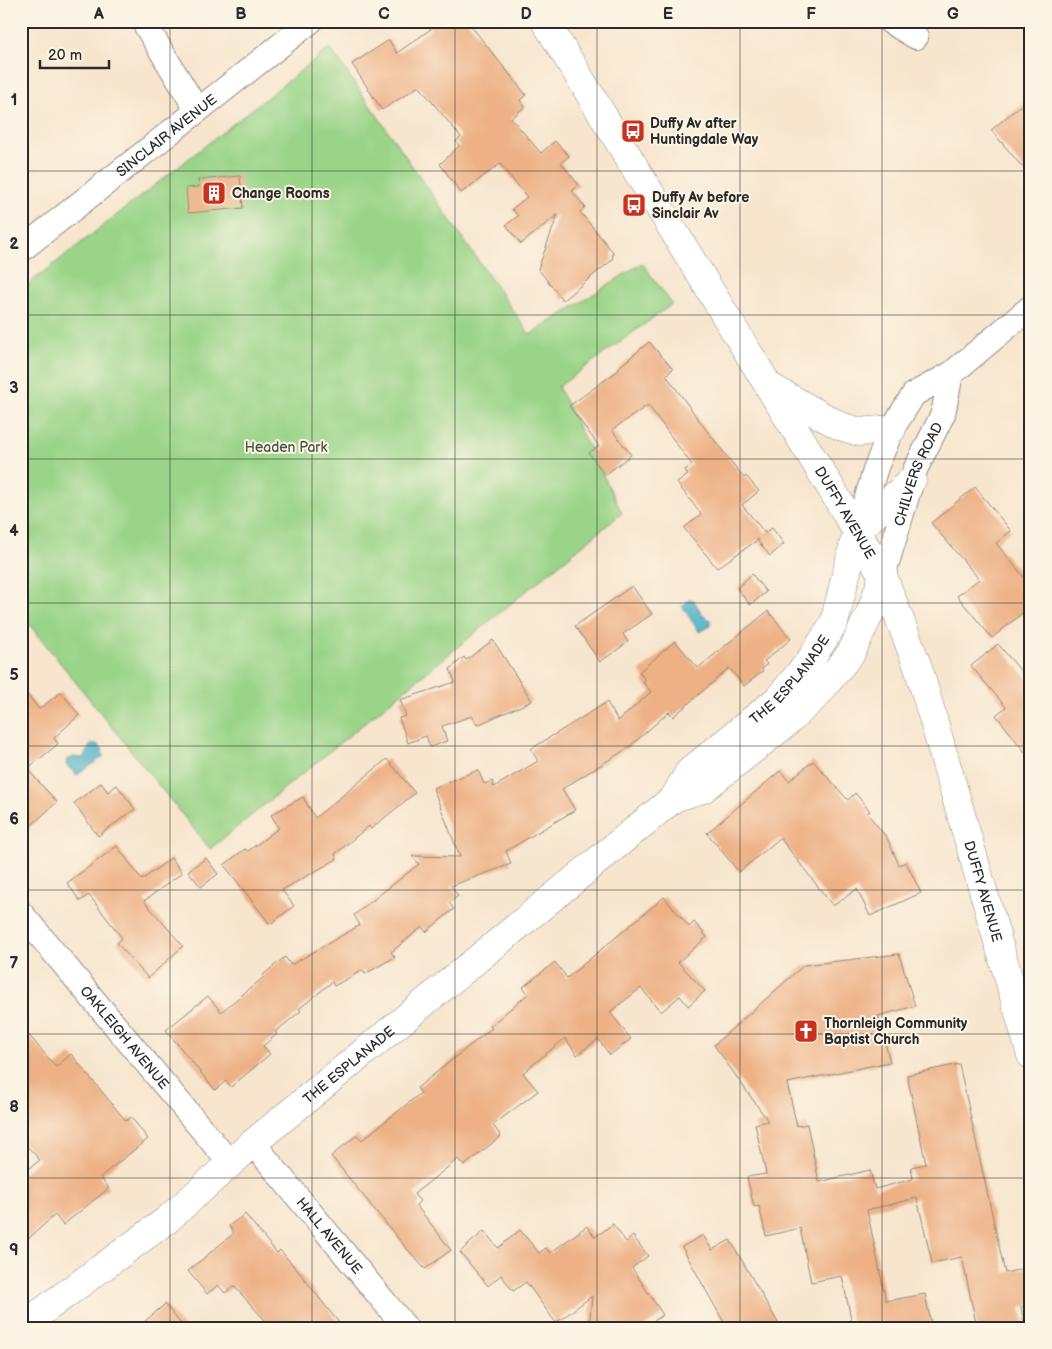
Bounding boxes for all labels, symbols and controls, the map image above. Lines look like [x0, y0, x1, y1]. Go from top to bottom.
text: A [93, 5, 104, 24]
text: B [235, 5, 247, 24]
text: C [378, 5, 390, 24]
text: D [520, 5, 532, 24]
text: E [663, 5, 673, 24]
text: F [806, 5, 816, 24]
text: G [947, 5, 959, 24]
scale bar [40, 38, 109, 70]
text: 20 m [48, 46, 82, 65]
street label: SINCLAIR AVENUE [113, 90, 220, 180]
text: 1 [11, 91, 17, 110]
place label: Duffy Av after Huntingdale Way [650, 115, 759, 148]
bus stop icon: Duffy Av after Huntingdale Way [620, 118, 646, 144]
building icon: Change Rooms [201, 180, 227, 206]
place label: Change Rooms [232, 185, 330, 202]
place label: Duffy Av before Sinclair Av [652, 189, 749, 222]
bus stop icon: Duffy Av before Sinclair Av [621, 192, 647, 218]
text: 2 [9, 235, 19, 254]
text: 3 [9, 379, 19, 398]
street label: CHILVERS ROAD [890, 419, 946, 528]
park label: Headen Park [245, 439, 327, 456]
street label: DUFFY AVENUE [811, 463, 879, 562]
text: 4 [9, 522, 19, 541]
street label: THE ESPLANADE [746, 632, 833, 728]
text: 5 [9, 666, 19, 685]
text: 6 [9, 810, 19, 829]
street label: DUFFY AVENUE [961, 839, 1006, 944]
text: 7 [10, 954, 19, 973]
street label: OAKLEIGH AVENUE [77, 982, 173, 1092]
place label: Thornleigh Community Baptist Church [824, 1015, 968, 1048]
church icon: Thornleigh Community Baptist Church [793, 1018, 819, 1044]
street label: THE ESPLANADE [299, 1022, 398, 1107]
text: 8 [9, 1098, 19, 1117]
street label: HALL AVENUE [293, 1194, 366, 1277]
text: 9 [9, 1241, 19, 1260]

